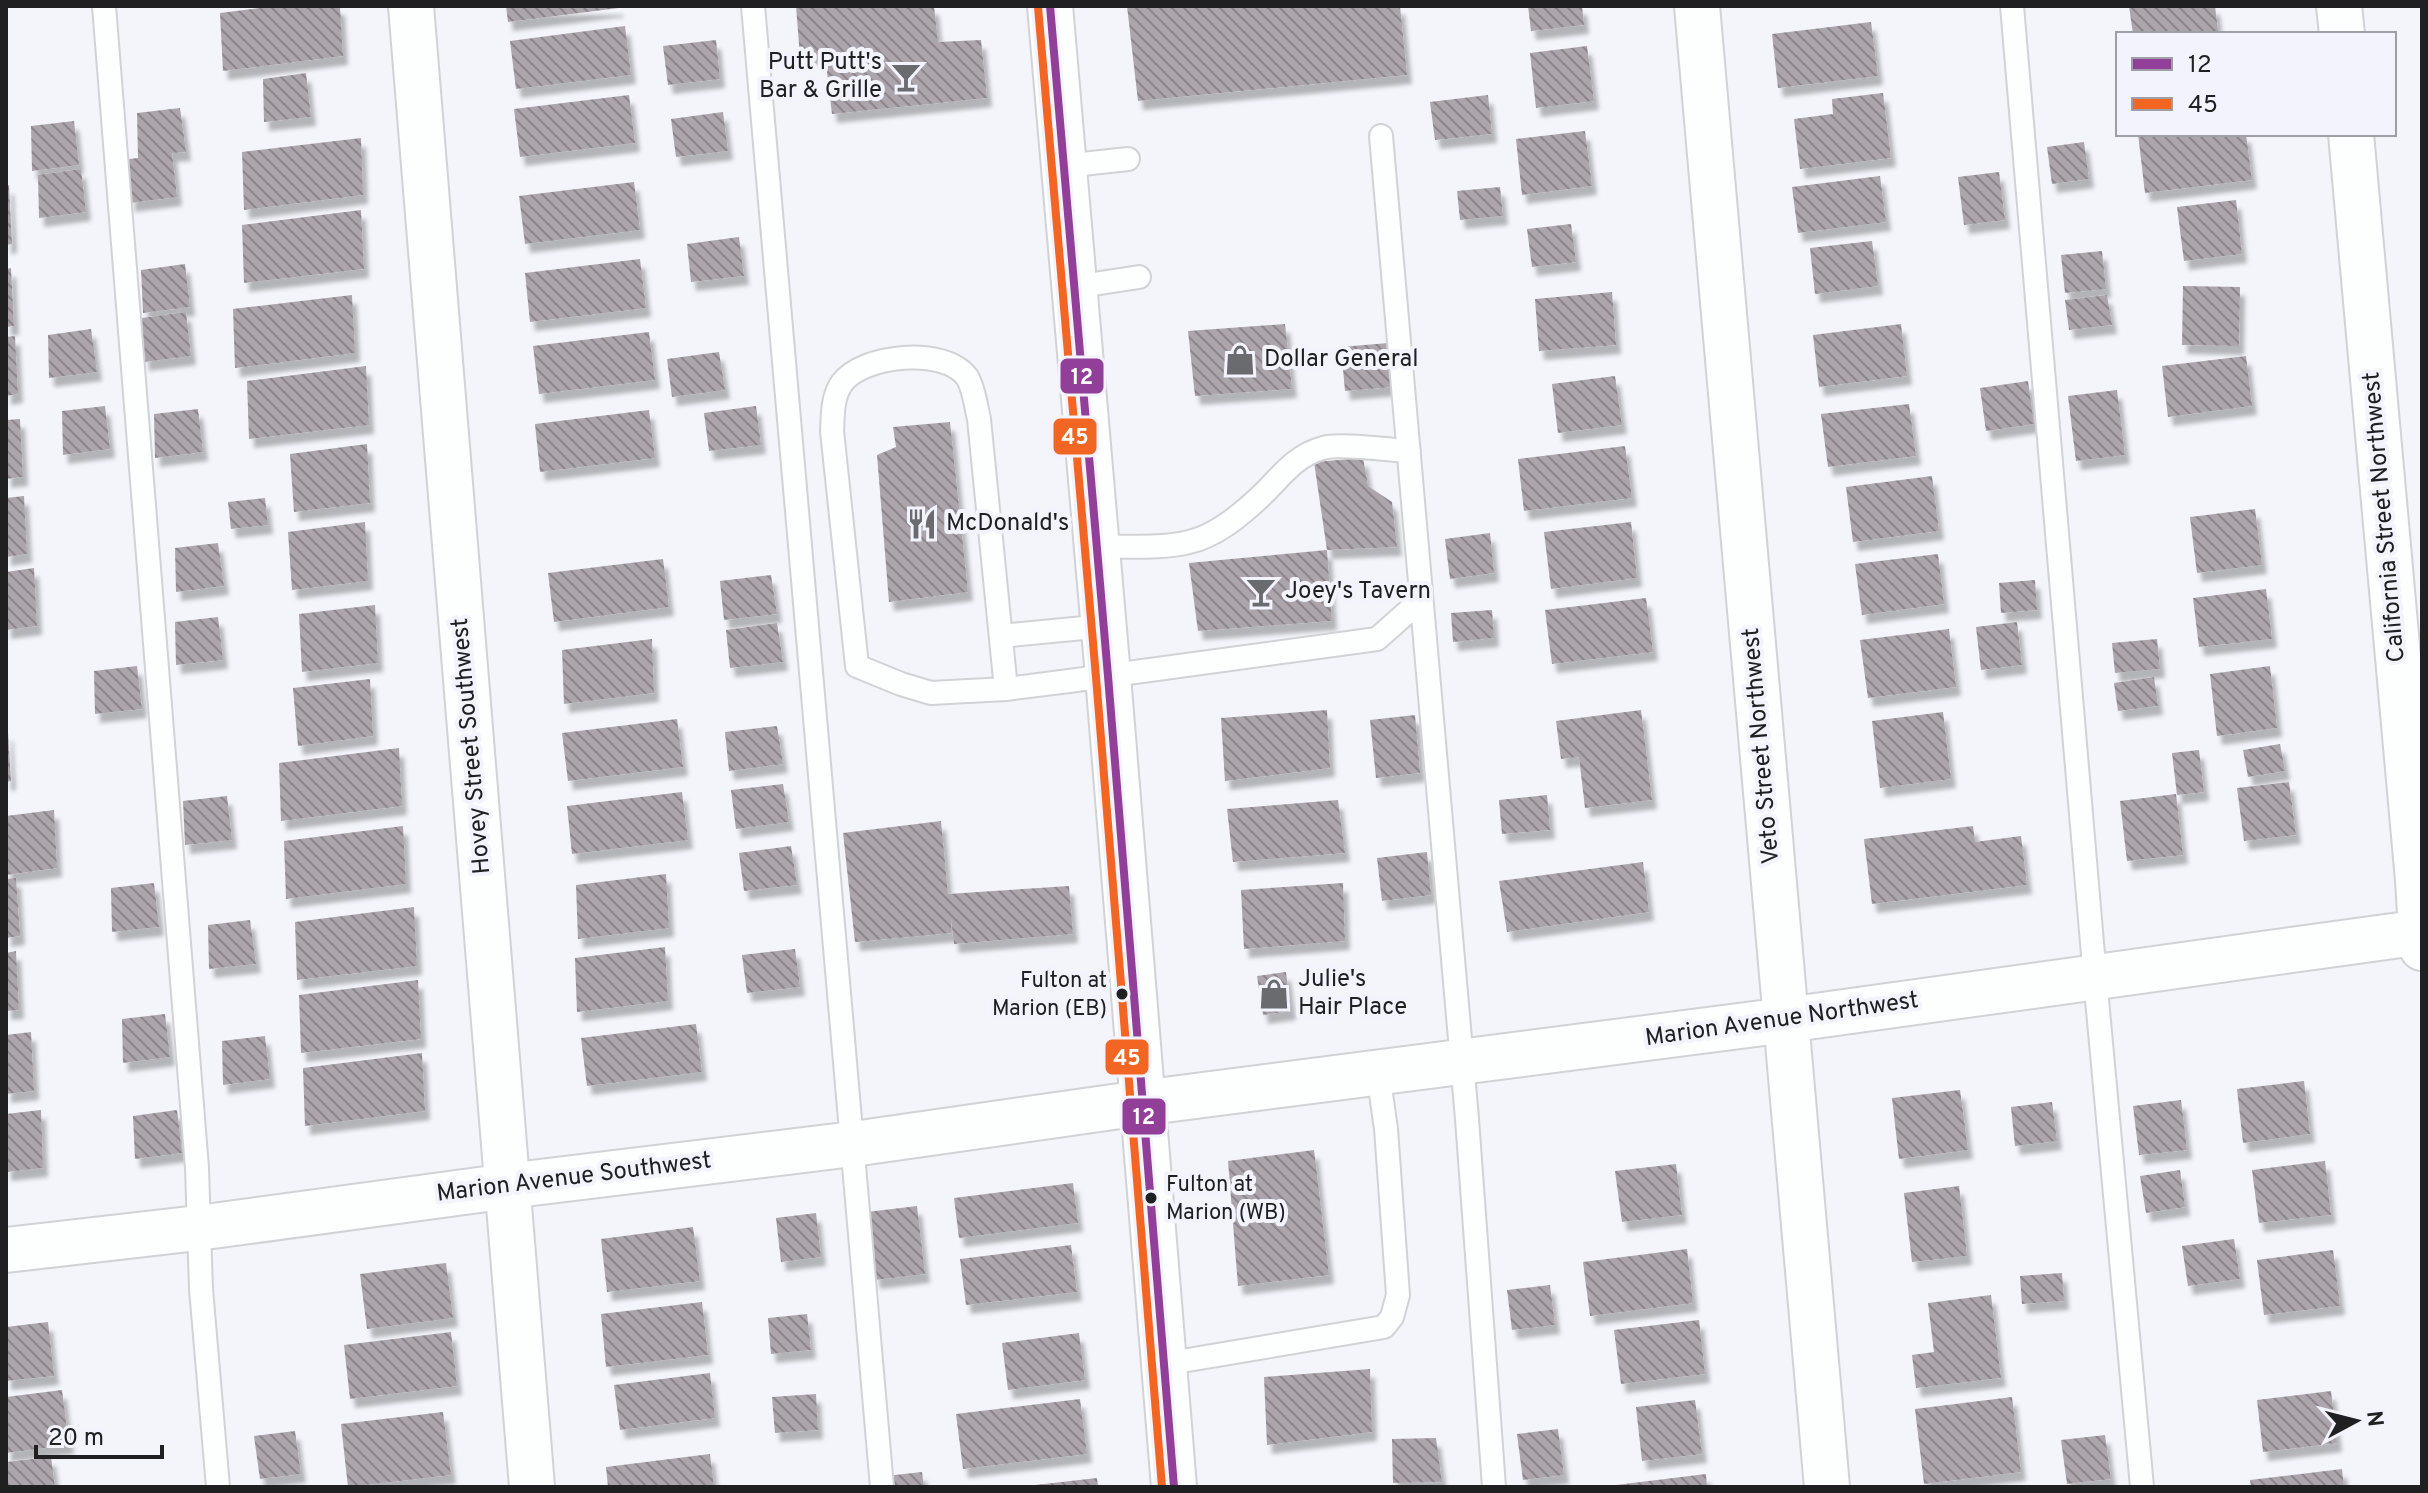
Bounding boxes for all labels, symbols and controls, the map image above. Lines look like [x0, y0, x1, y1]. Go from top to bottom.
legend [2116, 32, 2396, 136]
place label: Putt Putt's Bar & Grille [759, 48, 882, 106]
text: 12 [2188, 51, 2212, 81]
bar icon: Putt Putt's Bar & Grille [889, 60, 923, 94]
text: 45 [2188, 91, 2218, 121]
shop icon: Dollar General [1223, 343, 1257, 377]
place label: Dollar General [1264, 345, 1418, 375]
line badge: 12 [1059, 357, 1105, 395]
text: 12 [1071, 365, 1093, 392]
street label: California Street Northwest [2357, 370, 2413, 664]
line badge: 45 [1052, 417, 1098, 456]
text: 45 [1061, 425, 1089, 452]
restaurant icon: McDonald's [905, 507, 939, 541]
place label: McDonald's [946, 509, 1069, 539]
bar icon: Joey's Tavern [1244, 575, 1278, 609]
place label: Joey's Tavern [1285, 577, 1431, 607]
street label: Hovey Street Southwest [446, 617, 498, 875]
street label: Veto Street Northwest [1737, 627, 1787, 865]
place label: Julie's Hair Place [1298, 965, 1407, 1023]
place label: Fulton at Marion (EB) [992, 968, 1107, 1023]
shop icon: Julie's Hair Place [1257, 977, 1291, 1011]
marker: Fulton at Marion (EB) [1114, 986, 1130, 1002]
street label: Marion Avenue Northwest [1643, 986, 1921, 1054]
line badge: 45 [1104, 1038, 1150, 1076]
text: 45 [1113, 1046, 1141, 1073]
line badge: 12 [1121, 1097, 1167, 1136]
text: 12 [1133, 1105, 1155, 1132]
street label: Marion Avenue Southwest [435, 1146, 713, 1210]
place label: Fulton at Marion (WB) [1166, 1172, 1286, 1227]
marker: Fulton at Marion (WB) [1143, 1190, 1159, 1206]
north arrow [2316, 1381, 2396, 1461]
scale bar [36, 1409, 162, 1459]
text: N [2359, 1409, 2388, 1428]
text: 20 m [48, 1424, 104, 1454]

